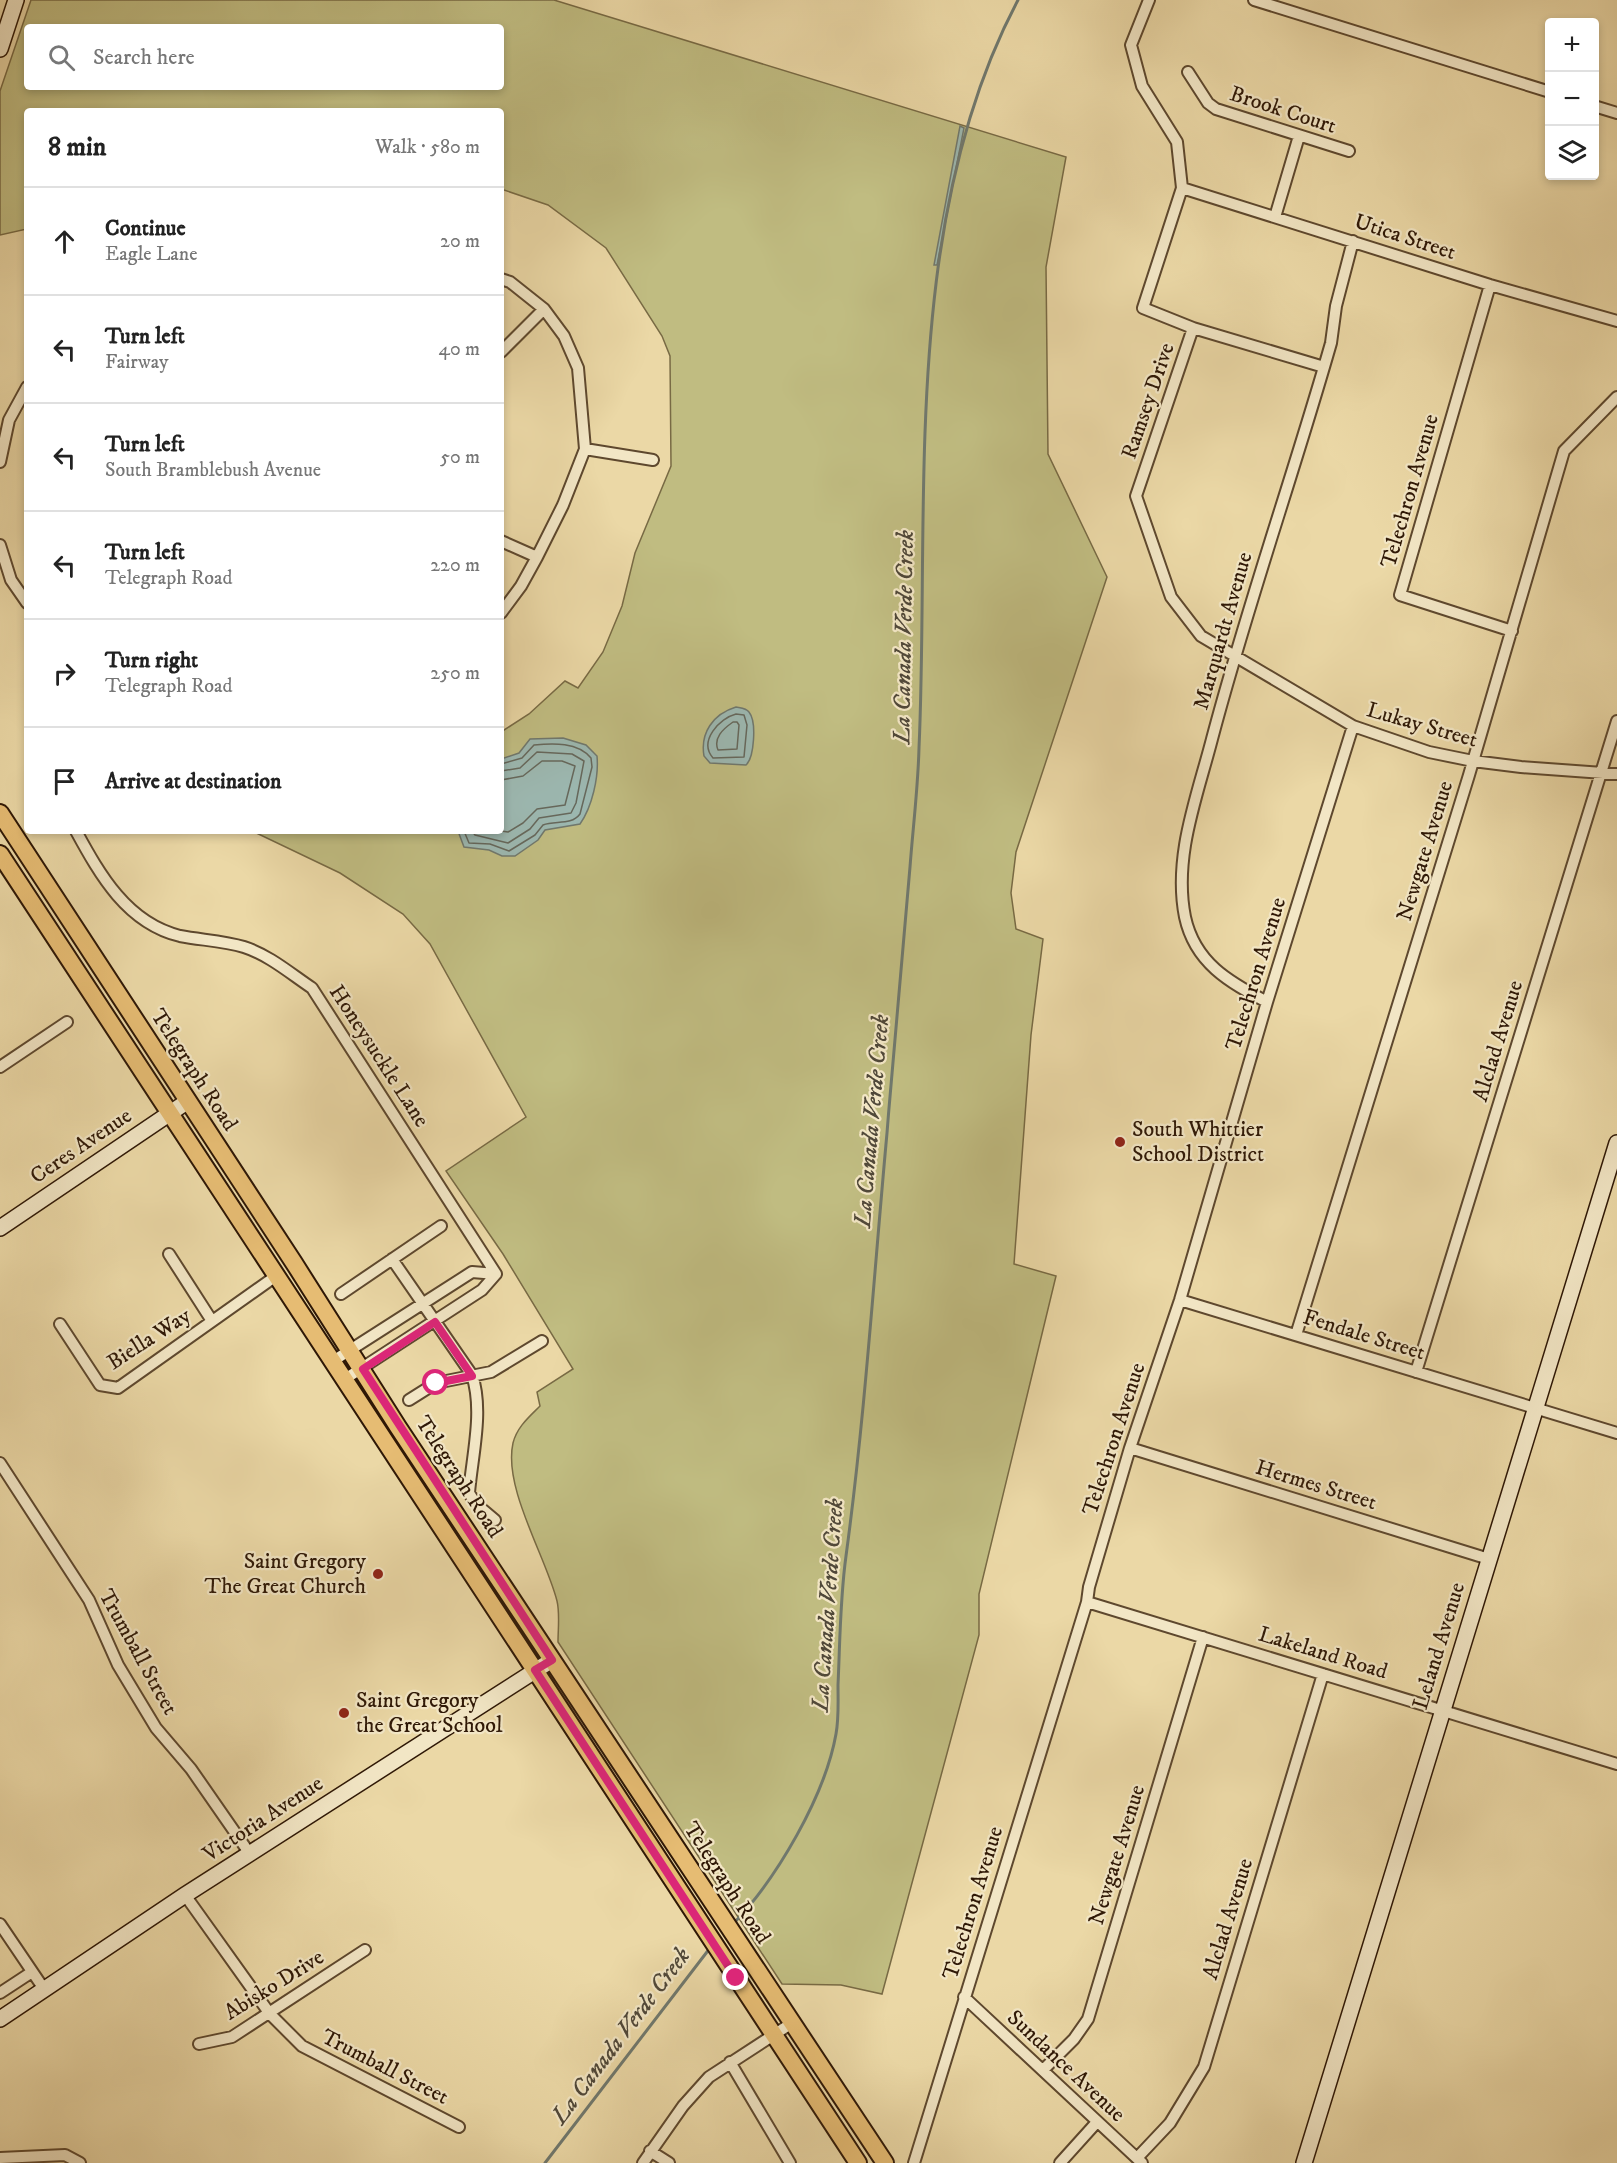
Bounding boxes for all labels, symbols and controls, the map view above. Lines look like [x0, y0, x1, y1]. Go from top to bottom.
map controls [1545, 18, 1599, 180]
button: + [1545, 18, 1599, 72]
search box [24, 24, 504, 90]
icon: search [45, 41, 78, 74]
text: Search here [93, 44, 195, 71]
button: − [1545, 72, 1599, 126]
street label: Brook Court [1226, 80, 1340, 140]
button: layers [1545, 126, 1599, 180]
text: 8 min [48, 131, 106, 164]
text: Walk · 580 m [375, 135, 480, 160]
street label: Utica Street [1351, 208, 1459, 266]
text: Continue [105, 215, 186, 242]
icon: ahead [48, 225, 81, 258]
text: 20 m [440, 229, 480, 254]
text: Eagle Lane [105, 242, 197, 267]
text: Turn left [105, 323, 185, 350]
icon: left [48, 333, 81, 366]
text: 40 m [438, 337, 480, 362]
street label: Ramsey Drive [1116, 339, 1180, 463]
text: Fairway [105, 350, 169, 375]
street label: Telechron Avenue [1375, 411, 1445, 571]
text: Turn left [105, 431, 185, 458]
icon: left [48, 441, 81, 474]
text: 50 m [440, 445, 480, 470]
text: South Bramblebush Avenue [105, 458, 321, 483]
water label: La Canada Verde Creek [887, 530, 921, 746]
text: Turn left [105, 539, 185, 566]
icon: left [48, 549, 81, 582]
street label: Marquardt Avenue [1188, 549, 1258, 713]
text: 220 m [430, 553, 480, 578]
text: Telegraph Road [105, 566, 232, 591]
text: Turn right [105, 647, 198, 674]
icon: right [48, 657, 81, 690]
text: 250 m [430, 661, 480, 686]
text: Telegraph Road [105, 674, 232, 699]
street label: Lukay Street [1364, 696, 1480, 754]
icon: arrive [48, 765, 81, 798]
text: Arrive at destination [105, 768, 282, 795]
street label: Newgate Avenue [1391, 778, 1459, 924]
street label: Telechron Avenue [1220, 894, 1292, 1054]
street label: Alclad Avenue [1467, 977, 1529, 1105]
street label: Honeysuckle Lane [323, 980, 435, 1132]
street label: Telegraph Road [145, 1004, 244, 1136]
water label: La Canada Verde Creek [848, 1013, 896, 1231]
street label: Ceres Avenue [25, 1102, 137, 1190]
place label: South Whittier School District [1132, 1116, 1264, 1168]
marker: South Whittier School District [1113, 1135, 1127, 1149]
street label: Biella Way [102, 1302, 196, 1376]
street label: Fendale Street [1300, 1304, 1428, 1366]
street label: Telechron Avenue [1077, 1359, 1151, 1519]
route start [422, 1369, 448, 1395]
street label: Telegraph Road [410, 1411, 509, 1543]
street label: Hermes Street [1252, 1454, 1380, 1516]
water label: La Canada Verde Creek [805, 1497, 850, 1715]
place label: Saint Gregory The Great Church [204, 1548, 367, 1600]
marker: Saint Gregory The Great Church [371, 1567, 385, 1581]
street label: Leland Avenue [1407, 1579, 1471, 1713]
street label: Trumball Street [92, 1585, 184, 1719]
street label: Lakeland Road [1255, 1621, 1391, 1685]
place label: Saint Gregory the Great School [356, 1687, 503, 1739]
marker: Saint Gregory the Great School [337, 1706, 351, 1720]
street label: Victoria Avenue [197, 1770, 328, 1868]
street label: Newgate Avenue [1083, 1782, 1151, 1928]
street label: Telegraph Road [678, 1817, 777, 1949]
street label: Telechron Avenue [937, 1823, 1009, 1983]
street label: Alclad Avenue [1197, 1855, 1259, 1983]
water label: La Canada Verde Creek [544, 1942, 697, 2132]
street label: Abisko Drive [219, 1944, 329, 2026]
route end [722, 1964, 748, 1990]
street label: Sundance Avenue [1001, 2004, 1131, 2128]
street label: Trumball Street [317, 2023, 453, 2111]

